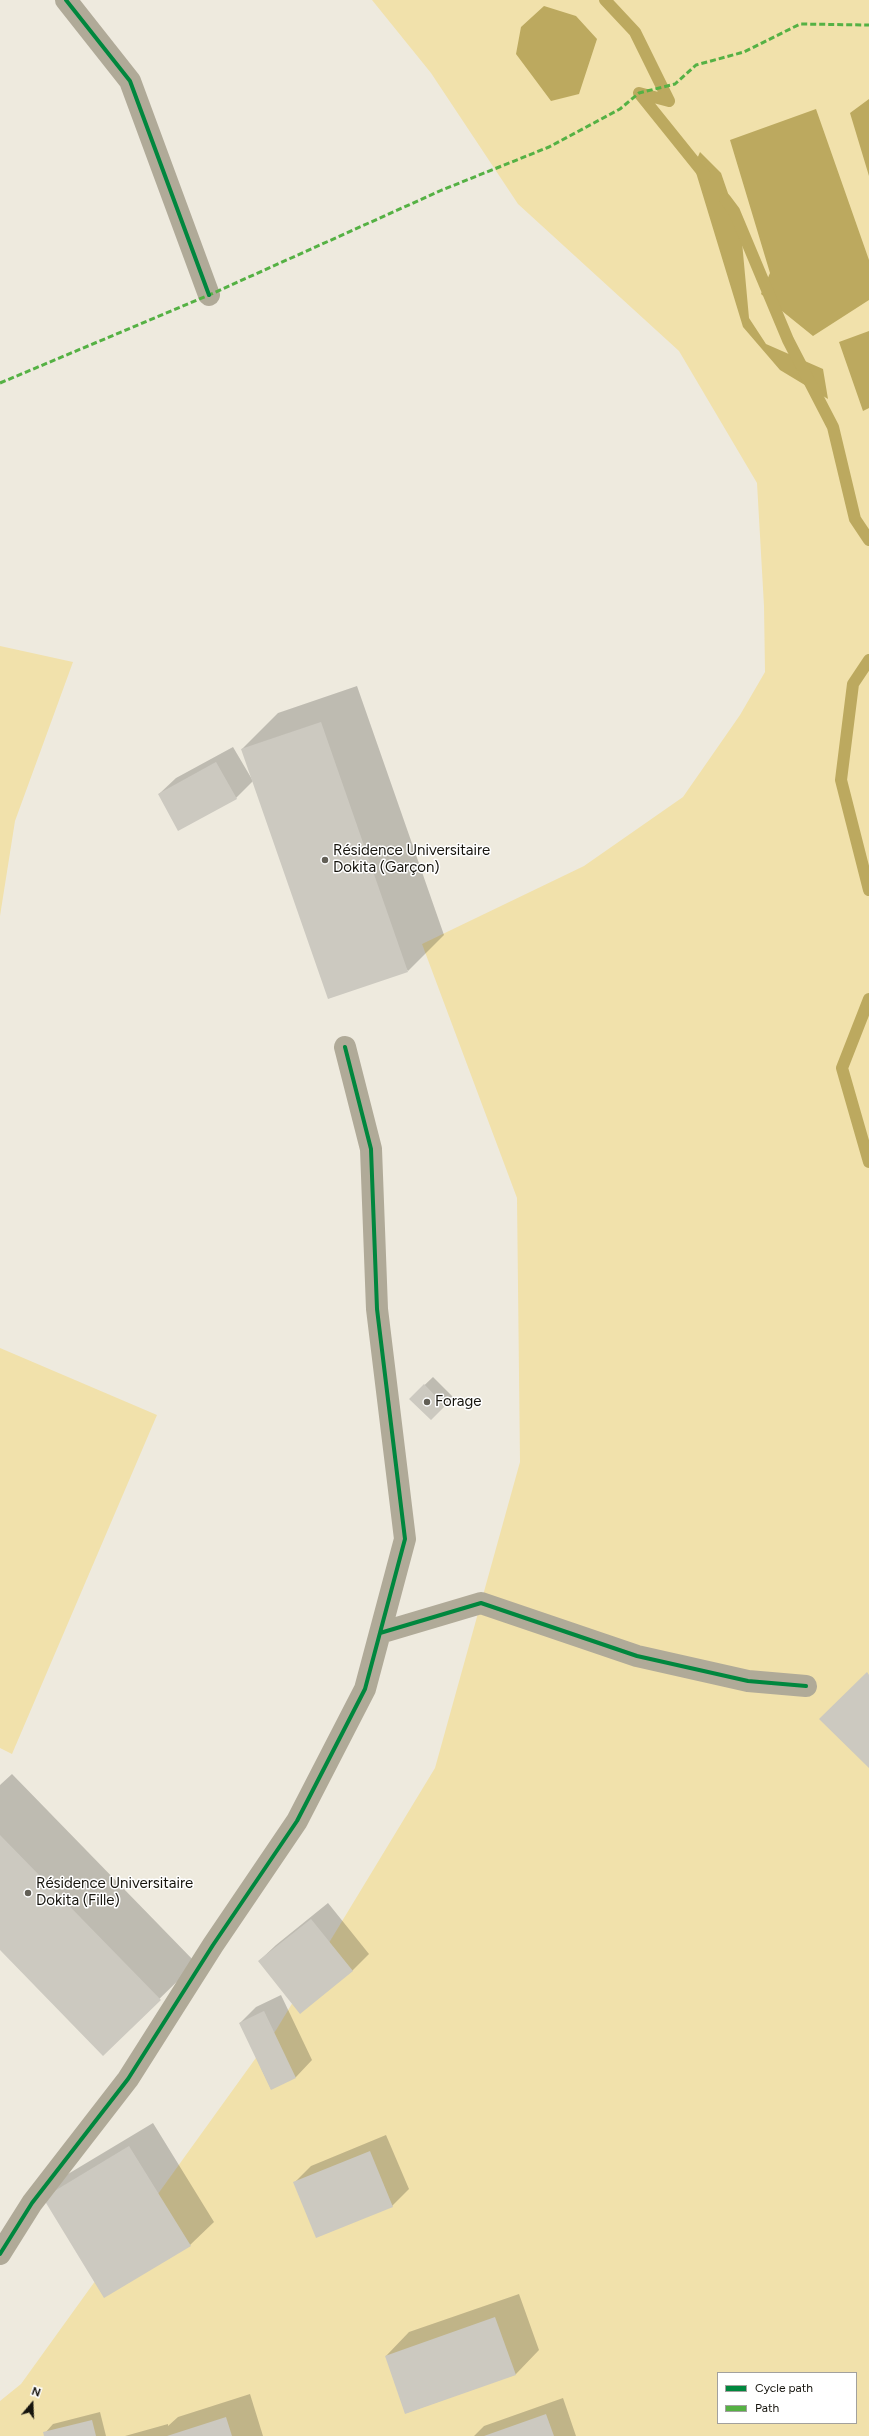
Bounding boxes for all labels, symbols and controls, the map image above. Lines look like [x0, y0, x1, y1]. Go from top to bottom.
place label: Résidence Universitaire Dokita (Garçon) [333, 842, 490, 877]
marker: Résidence Universitaire Dokita (Garçon) [320, 855, 330, 865]
place label: Forage [435, 1393, 481, 1411]
marker: Forage [422, 1397, 432, 1407]
place label: Résidence Universitaire Dokita (Fille) [36, 1875, 193, 1910]
marker: Résidence Universitaire Dokita (Fille) [23, 1888, 33, 1898]
legend [717, 2372, 857, 2424]
text: Cycle path [755, 2381, 813, 2395]
north arrow [12, 2384, 52, 2424]
text: N [30, 2385, 42, 2400]
text: Path [755, 2401, 779, 2415]

